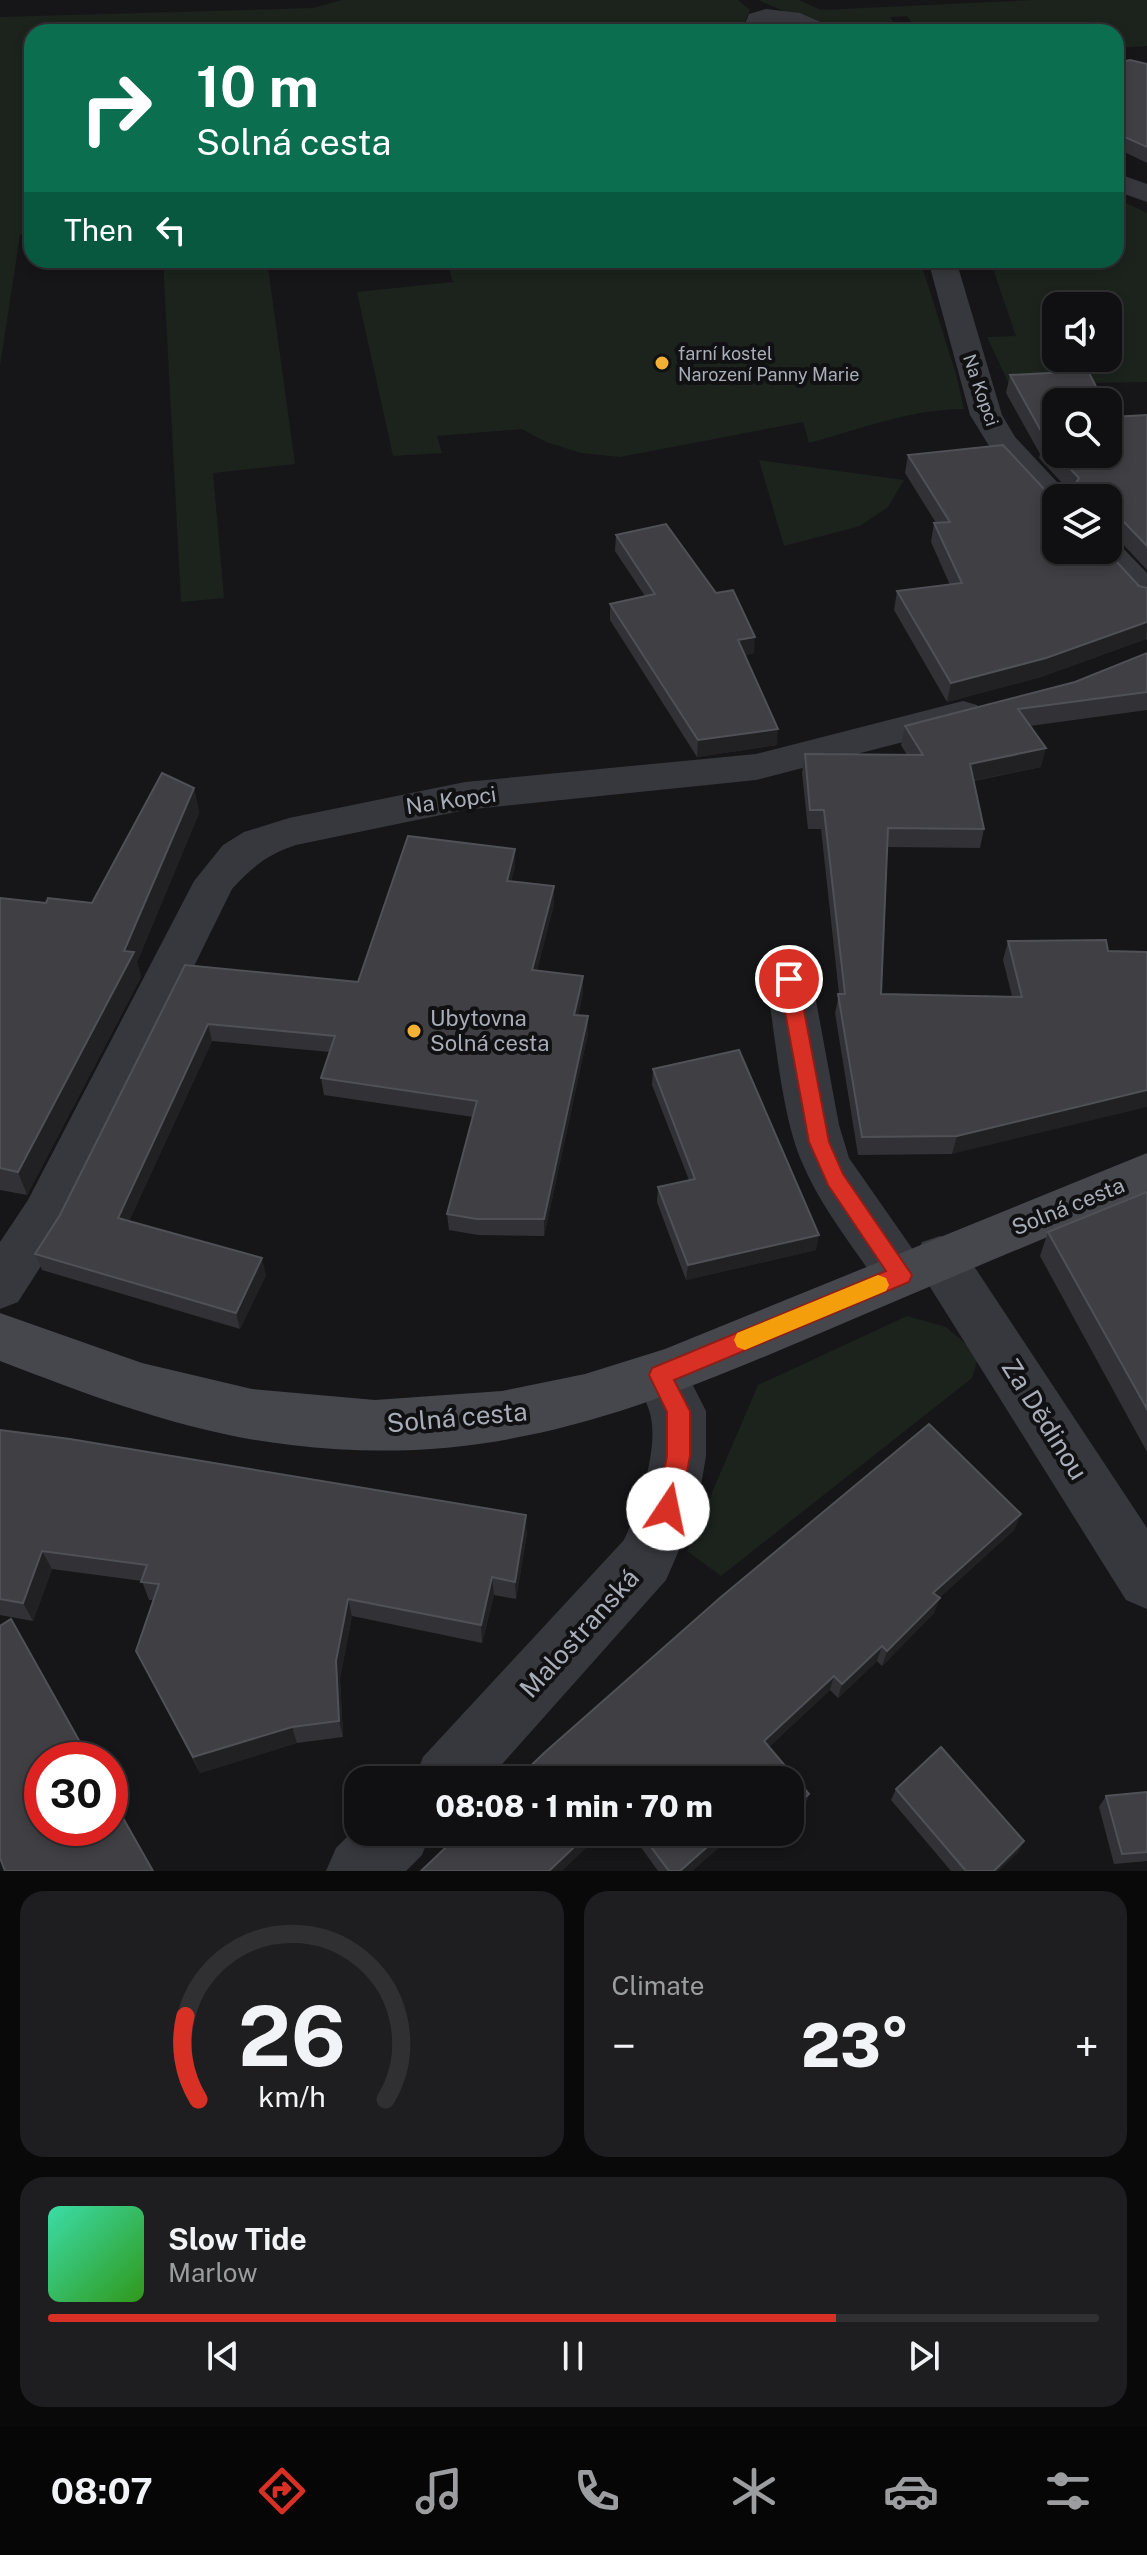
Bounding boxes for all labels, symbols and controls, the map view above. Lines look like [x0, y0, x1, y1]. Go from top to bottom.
text: 10 m [196, 54, 319, 120]
icon: right [64, 56, 168, 160]
text: Solná cesta [196, 121, 391, 163]
icon: left [149, 208, 193, 252]
text: Then [64, 212, 133, 248]
map controls [1042, 292, 1122, 564]
button: sound [1042, 292, 1122, 372]
place label: farní kostel Narození Panny Marie [678, 343, 859, 385]
street label: Na Kopci [959, 351, 1003, 429]
marker: farní kostel Narození Panny Marie [653, 354, 671, 372]
button: search [1042, 388, 1122, 468]
button: layers [1042, 484, 1122, 564]
street label: Na Kopci [404, 781, 498, 819]
pin [755, 945, 823, 1013]
icon: arrive [767, 957, 811, 1001]
place label: Ubytovna Solná cesta [430, 1005, 549, 1056]
marker: Ubytovna Solná cesta [405, 1022, 423, 1040]
street label: Solná cesta [1008, 1172, 1128, 1240]
street label: Za Dědinou [996, 1353, 1094, 1485]
street label: Solná cesta [385, 1395, 529, 1439]
position arrow [626, 1467, 710, 1551]
street label: Malostranská [513, 1562, 645, 1704]
speed limit sign: 30 [24, 1742, 128, 1846]
text: 08:08 · 1 min · 70 m [435, 1788, 713, 1824]
text: Climate [612, 1970, 705, 2001]
text: 26 [238, 1987, 346, 2085]
text: 23° [801, 2010, 910, 2081]
text: − [612, 2020, 636, 2072]
text: + [1075, 2020, 1099, 2072]
text: km/h [258, 2080, 325, 2113]
text: Slow Tide [168, 2221, 307, 2257]
text: Marlow [168, 2257, 258, 2288]
icon: previous [201, 2334, 245, 2378]
icon: pause [551, 2334, 595, 2378]
icon: next [902, 2334, 946, 2378]
icon: directions [254, 2463, 310, 2519]
icon: music [411, 2463, 467, 2519]
icon: phone [569, 2463, 625, 2519]
icon: climate [726, 2463, 782, 2519]
icon: car [883, 2463, 939, 2519]
icon: filters [1040, 2463, 1096, 2519]
text: 08:07 [51, 2470, 153, 2512]

